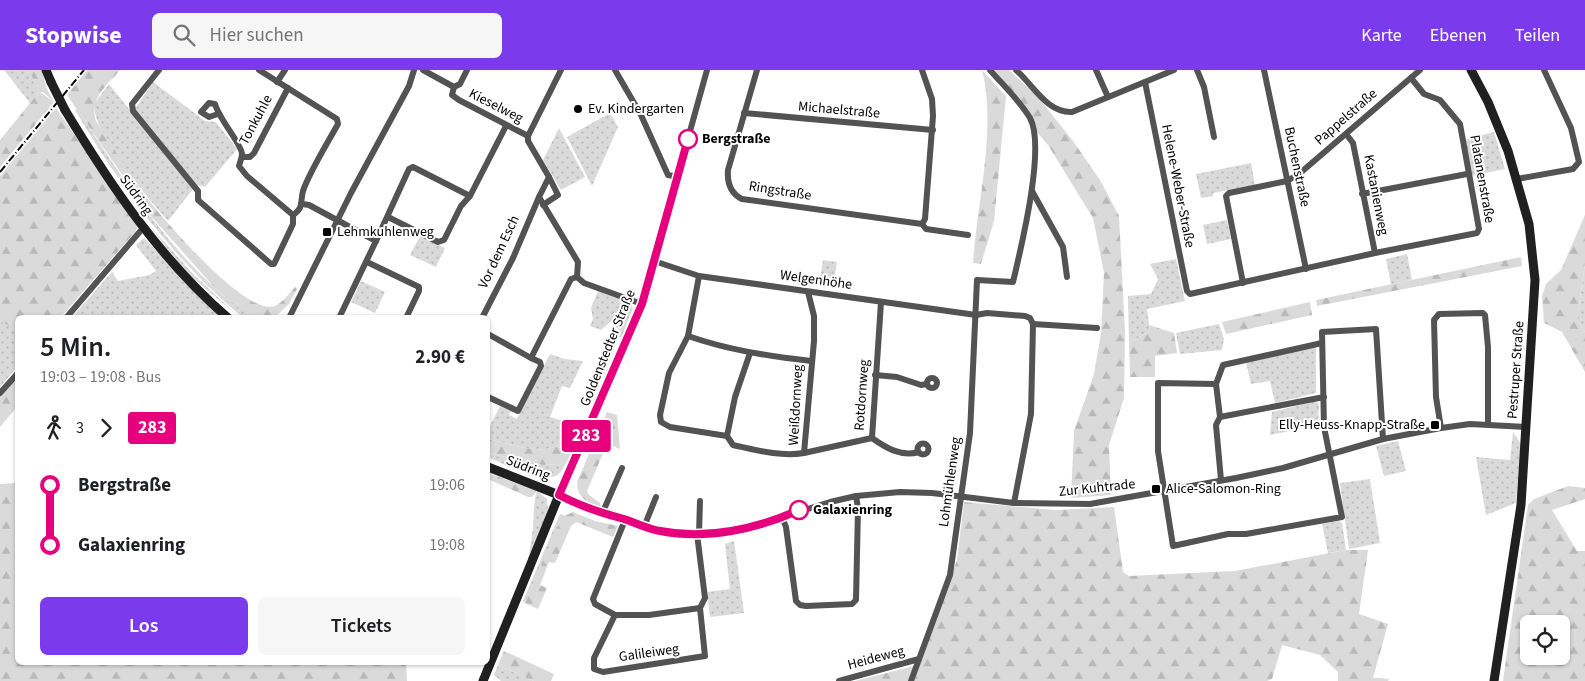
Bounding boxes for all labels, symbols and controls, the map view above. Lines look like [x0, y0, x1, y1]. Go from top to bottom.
search box [152, 13, 502, 58]
text: Stopwise [25, 18, 122, 53]
icon: search [170, 21, 198, 49]
text: Hier suchen [210, 22, 304, 49]
text: Karte [1361, 23, 1402, 48]
text: Ebenen [1430, 23, 1487, 48]
text: Teilen [1515, 23, 1560, 48]
street label: Kieselweg [465, 84, 527, 128]
street label: Pappelstraße [1310, 84, 1382, 150]
street label: Tonkuhle [234, 91, 278, 149]
street label: Michaelstraße [797, 96, 881, 124]
place label: Ev. Kindergarten [588, 99, 684, 119]
marker: Ev. Kindergarten [572, 103, 584, 115]
street label: Helene-Weber-Straße [1156, 123, 1200, 249]
street label: Buchenstraße [1279, 125, 1315, 209]
marker: Bergstraße [678, 129, 698, 149]
place label: Bergstraße [702, 129, 771, 149]
street label: Platanenstraße [1464, 133, 1500, 225]
street label: Kastanienweg [1358, 153, 1394, 237]
street label: Südring [114, 171, 158, 219]
street label: Ringstraße [747, 176, 813, 206]
street label: Vor dem Esch [473, 212, 525, 292]
place label: Lehmkuhlenweg [337, 222, 434, 242]
marker: Lehmkuhlenweg [321, 226, 333, 238]
street label: Welgenhöhe [779, 265, 853, 295]
street label: Goldenstedter Straße [575, 286, 641, 410]
street label: Pestruper Straße [1503, 320, 1529, 420]
text: 5 Min. [40, 327, 112, 367]
text: 2.90 € [415, 344, 465, 371]
street label: Rotdornweg [850, 359, 874, 431]
street label: Weißdornweg [784, 364, 808, 446]
text: 19:03 – 19:08 · Bus [40, 366, 161, 388]
icon: walk [40, 414, 68, 442]
icon: forward [92, 414, 120, 442]
text: 283 [138, 415, 166, 440]
place label: Elly-Heuss-Knapp-Straße [1279, 415, 1425, 435]
text: 3 [76, 417, 84, 439]
marker: Elly-Heuss-Knapp-Straße [1429, 419, 1441, 431]
line badge: 283 [557, 420, 615, 452]
text: 283 [572, 423, 600, 448]
street label: Lohmühlenweg [934, 436, 966, 528]
street label: Südring [503, 450, 553, 486]
text: Bergstraße [78, 472, 171, 499]
text: 19:06 [429, 474, 465, 496]
street label: Zur Kuhtrade [1058, 474, 1136, 502]
place label: Alice-Salomon-Ring [1166, 479, 1281, 499]
marker: Alice-Salomon-Ring [1150, 483, 1162, 495]
marker: Galaxienring [789, 500, 809, 520]
place label: Galaxienring [813, 500, 892, 520]
text: Galaxienring [78, 532, 185, 559]
text: 19:08 [429, 534, 465, 556]
button: Los [40, 597, 248, 655]
button: Tickets [258, 597, 465, 655]
map controls [1520, 615, 1570, 665]
button: locate [1520, 615, 1570, 665]
street label: Galileiweg [618, 639, 680, 667]
street label: Heideweg [845, 641, 907, 675]

